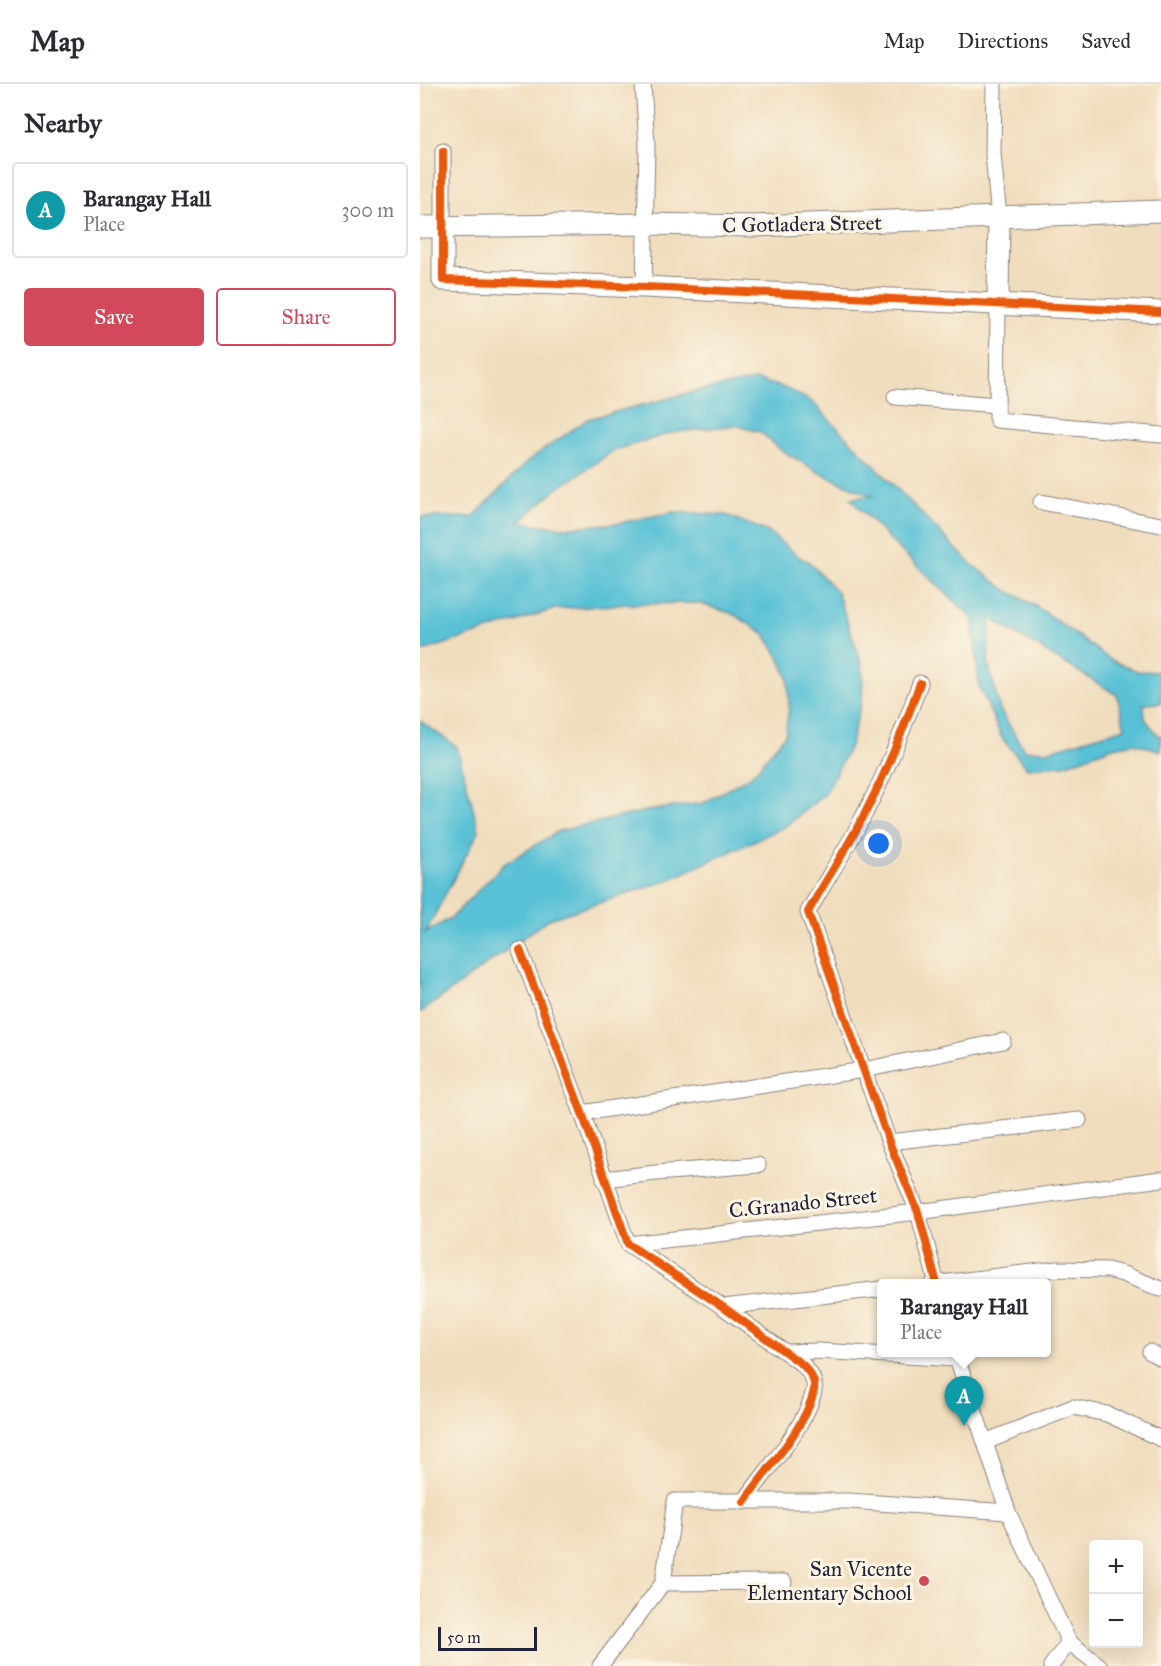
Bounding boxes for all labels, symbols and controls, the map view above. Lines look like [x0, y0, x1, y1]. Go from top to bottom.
text: Map [30, 24, 85, 59]
text: Map [884, 28, 925, 54]
text: Directions [958, 28, 1048, 54]
text: Saved [1081, 28, 1131, 54]
text: Nearby [24, 107, 102, 139]
text: Barangay Hall [83, 185, 211, 212]
text: A [39, 198, 52, 222]
text: 300 m [342, 198, 394, 222]
street label: C Gotladera Street [722, 210, 883, 238]
text: Place [83, 212, 125, 236]
button: Save [24, 288, 204, 346]
button: Share [216, 288, 396, 346]
your location [864, 829, 893, 858]
street label: C.Granado Street [728, 1182, 879, 1224]
popup [877, 1279, 1051, 1357]
text: Barangay Hall [900, 1293, 1028, 1320]
text: Place [900, 1320, 942, 1344]
pin: A [944, 1376, 984, 1426]
map controls [1089, 1540, 1143, 1648]
button: + [1089, 1540, 1143, 1594]
place label: San Vicente Elementary School [747, 1556, 912, 1606]
marker: San Vicente Elementary School [917, 1574, 931, 1588]
button: − [1089, 1594, 1143, 1648]
scale bar [438, 1624, 537, 1652]
text: 50 m [447, 1628, 481, 1647]

